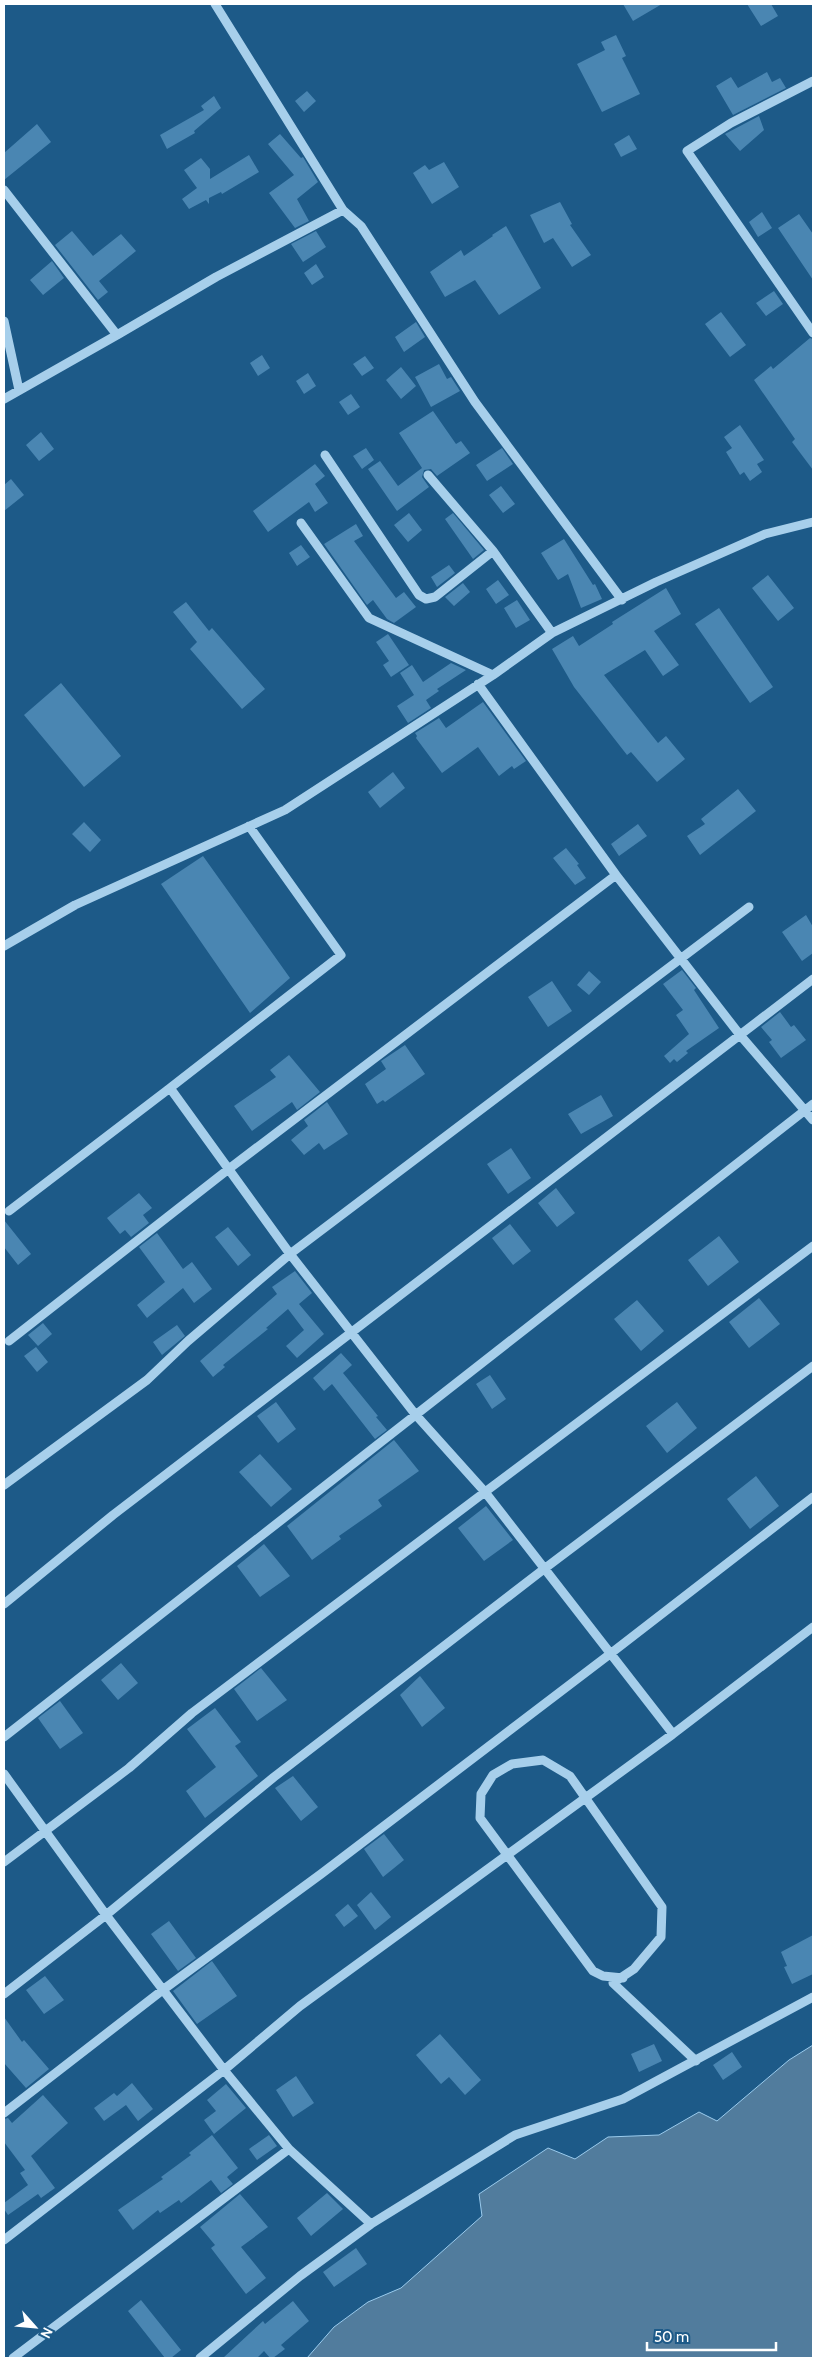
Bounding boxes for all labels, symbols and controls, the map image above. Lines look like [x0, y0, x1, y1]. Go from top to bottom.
north arrow [10, 2302, 60, 2352]
scale bar [647, 2320, 776, 2352]
text: N [36, 2324, 57, 2341]
text: 50 m [654, 2328, 689, 2346]

